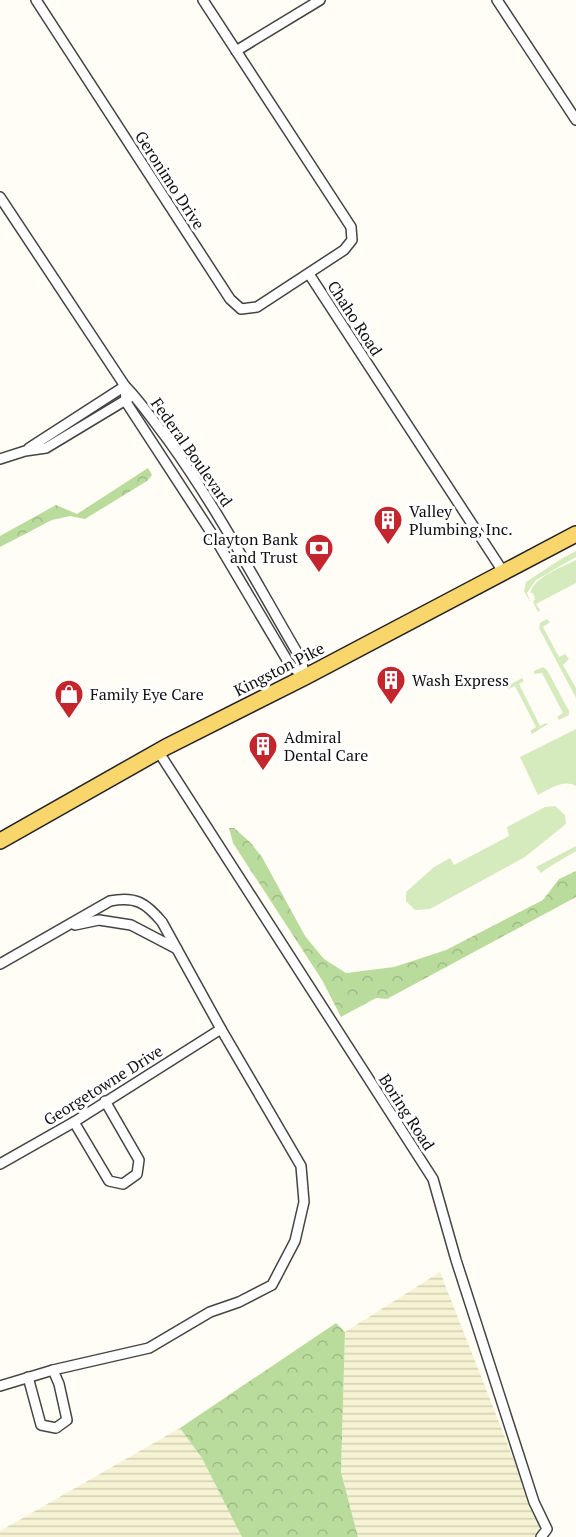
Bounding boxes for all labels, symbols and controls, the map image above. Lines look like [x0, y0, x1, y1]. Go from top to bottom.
street label: Geronimo Drive [130, 127, 210, 233]
street label: Chaho Road [322, 276, 388, 360]
street label: Federal Boulevard [146, 393, 238, 511]
place label: Valley Plumbing, Inc. [409, 500, 513, 540]
building icon: Valley Plumbing, Inc. [372, 504, 404, 546]
place label: Clayton Bank and Trust [203, 528, 299, 568]
bank icon: Clayton Bank and Trust [303, 532, 335, 574]
street label: Kingston Pike [230, 637, 328, 701]
building icon: Wash Express [375, 664, 407, 706]
place label: Wash Express [412, 669, 509, 691]
shop icon: Family Eye Care [53, 678, 85, 720]
place label: Family Eye Care [90, 683, 204, 705]
place label: Admiral Dental Care [284, 726, 368, 766]
building icon: Admiral Dental Care [247, 730, 279, 772]
street label: Georgetowne Drive [39, 1040, 167, 1130]
street label: Boring Road [374, 1069, 440, 1155]

